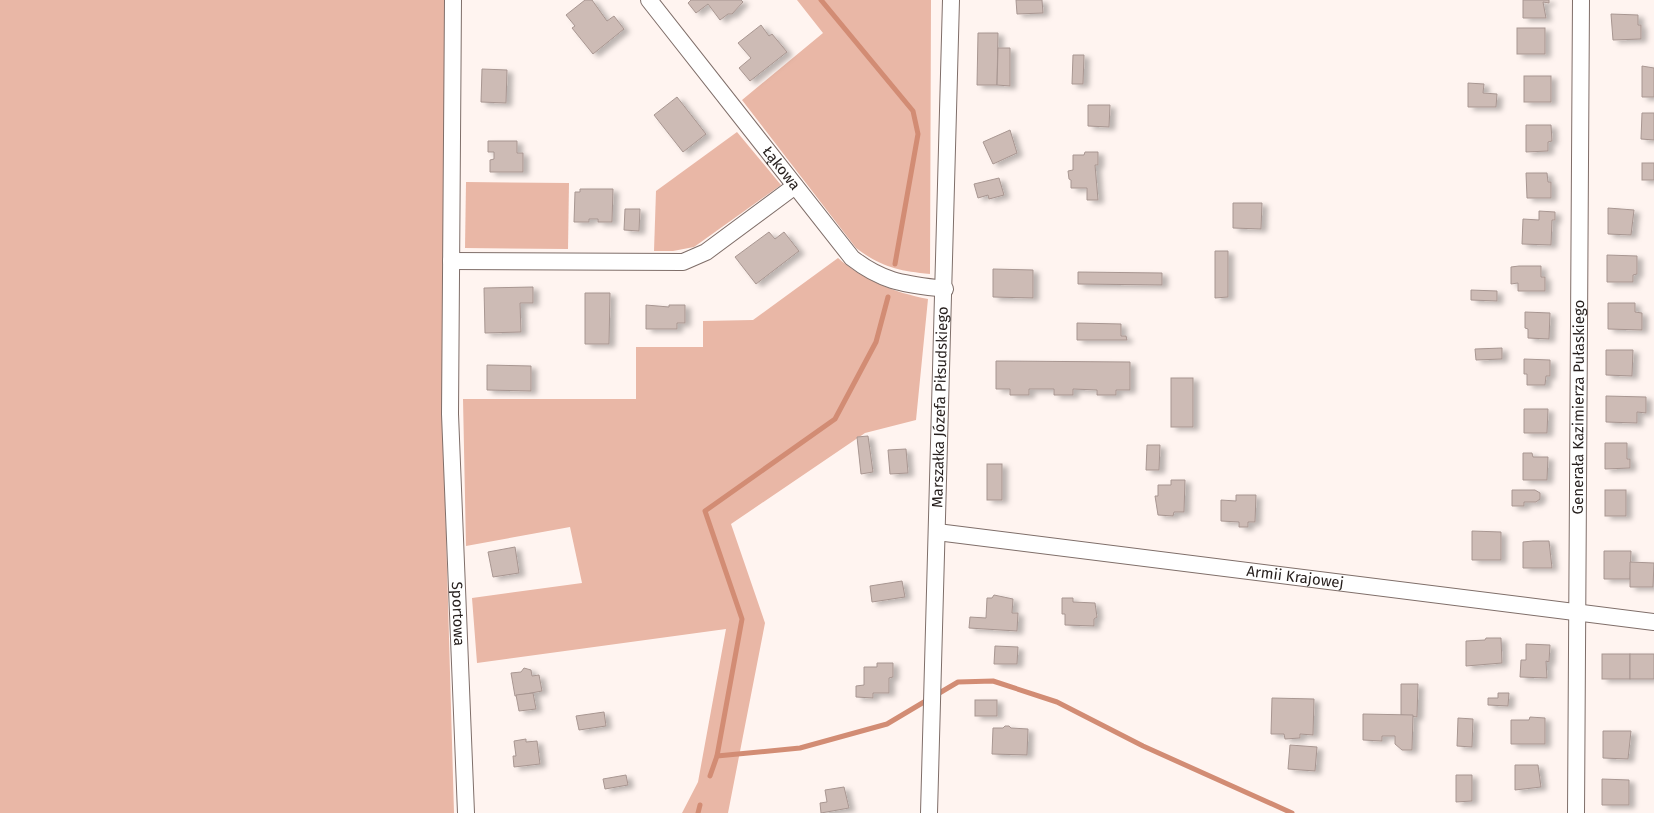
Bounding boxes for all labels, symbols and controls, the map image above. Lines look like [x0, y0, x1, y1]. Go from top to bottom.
street label: Łąkowa [759, 143, 804, 194]
street label: Generała Kazimierza Pułaskiego [1569, 300, 1588, 514]
street label: Marszałka Józefa Piłsudskiego [928, 306, 952, 508]
street label: Armii Krajowej [1245, 562, 1345, 592]
street label: Sportowa [448, 581, 468, 646]

